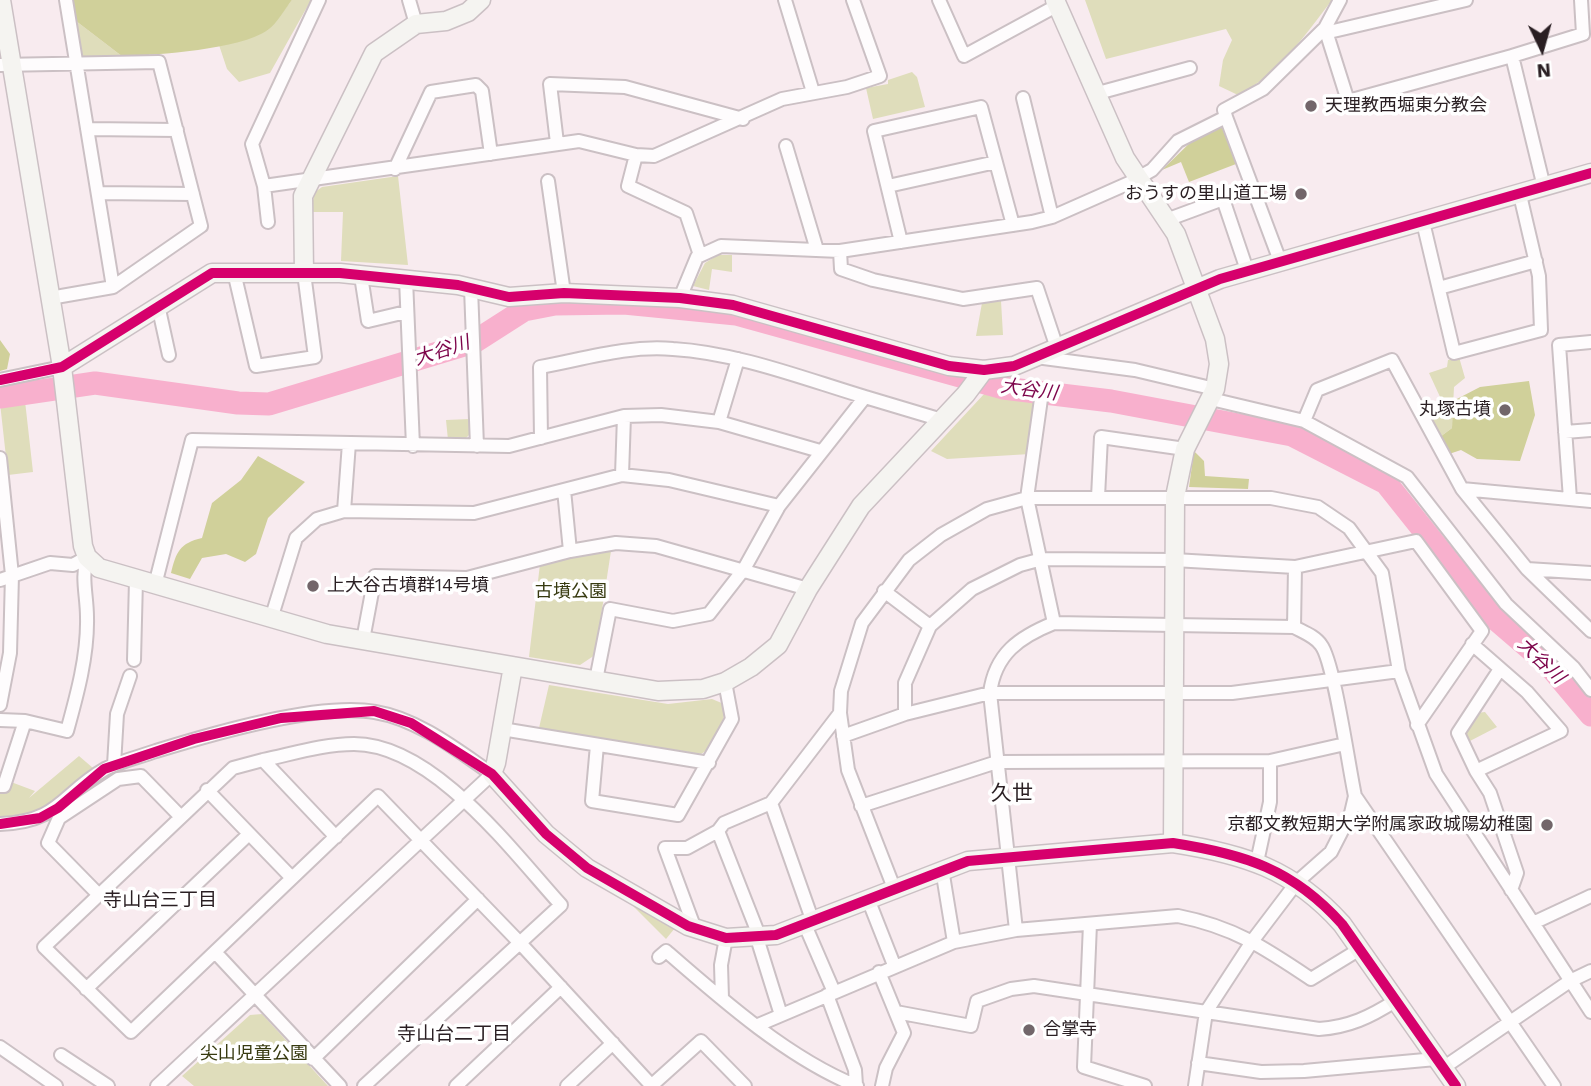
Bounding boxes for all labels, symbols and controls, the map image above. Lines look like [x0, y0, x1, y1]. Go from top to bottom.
north arrow [1507, 14, 1577, 84]
text: N [1536, 58, 1552, 82]
place label: 天理教西堀東分教会 [1325, 95, 1487, 117]
marker: 天理教西堀東分教会 [1303, 98, 1319, 114]
place label: おうすの里山道工場 [1125, 183, 1287, 205]
marker: おうすの里山道工場 [1293, 186, 1309, 202]
water label: 大谷川 [411, 331, 473, 371]
water label: 大谷川 [999, 375, 1059, 405]
place label: 丸塚古墳 [1419, 399, 1491, 421]
marker: 丸塚古墳 [1497, 402, 1513, 418]
place label: 上大谷古墳群14号墳 [327, 575, 489, 597]
marker: 上大谷古墳群14号墳 [305, 578, 321, 594]
park label: 古墳公園 [535, 581, 607, 603]
water label: 大谷川 [1513, 633, 1569, 689]
district label: 久世 [991, 781, 1033, 807]
place label: 京都文教短期大学附属家政城陽幼稚園 [1227, 814, 1533, 836]
marker: 京都文教短期大学附属家政城陽幼稚園 [1539, 817, 1555, 833]
district label: 寺山台三丁目 [103, 889, 217, 911]
place label: 合掌寺 [1043, 1019, 1097, 1041]
marker: 合掌寺 [1021, 1022, 1037, 1038]
district label: 寺山台二丁目 [397, 1023, 511, 1045]
park label: 尖山児童公園 [200, 1043, 308, 1065]

